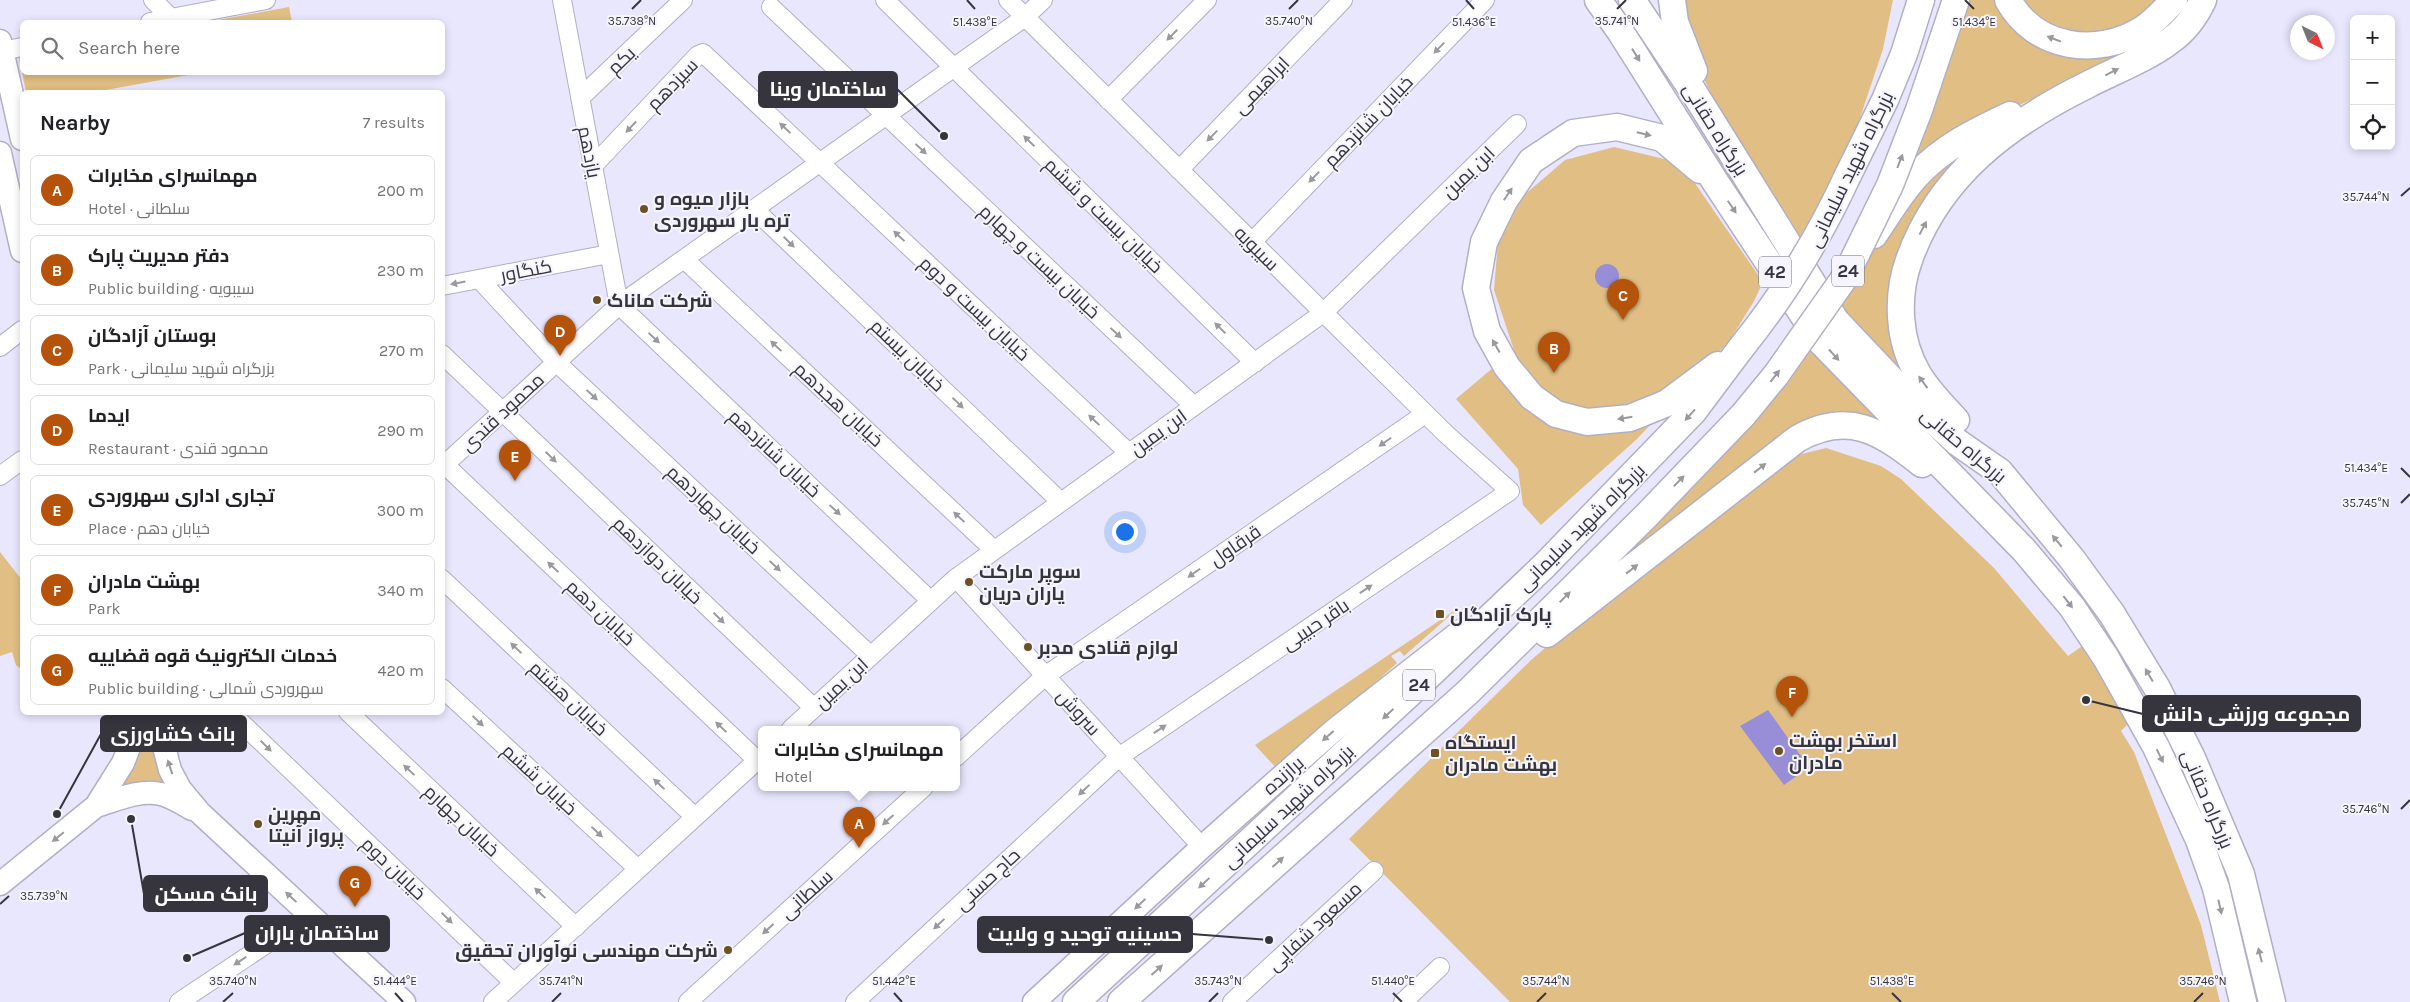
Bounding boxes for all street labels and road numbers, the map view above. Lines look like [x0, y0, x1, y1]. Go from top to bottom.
street label: یکم [603, 42, 642, 81]
street label: ابراهیمی [1229, 52, 1294, 119]
street label: سیزدهم [643, 54, 704, 117]
street label: خیابان شانزدهم [1320, 71, 1419, 173]
street label: بزرگراه حقانی [1678, 79, 1752, 180]
street label: بزرگراه شهید سلیمانی [1804, 88, 1898, 251]
street label: یازدهم [571, 124, 605, 180]
street label: ابن یمین [1438, 142, 1500, 203]
street label: خیابان بیست و ششم [1038, 154, 1167, 279]
street label: خیابان بیست و چهارم [973, 200, 1104, 325]
street label: سیبویه [1229, 222, 1283, 276]
street label: خیابان بیست و دوم [913, 252, 1034, 367]
street label: کنگاور [498, 255, 554, 287]
road number: 42 [1759, 256, 1791, 288]
road number: 24 [1832, 256, 1864, 286]
street label: خیابان بیستم [864, 315, 949, 398]
street label: خیابان هجدهم [788, 358, 888, 453]
street label: محمود قندی [457, 369, 549, 457]
street label: بزرگراه حقانی [1916, 404, 2011, 488]
street label: خیابان شانزدهم [722, 405, 825, 504]
street label: ابن یمین [1126, 405, 1191, 461]
street label: بزرگراه شهید سلیمانی [1513, 459, 1650, 596]
street label: خیابان چهاردهم [661, 461, 765, 560]
street label: خیابان دوازدهم [607, 513, 707, 610]
street label: قرقاول [1206, 520, 1265, 571]
street label: خیابان دهم [560, 575, 639, 652]
street label: باقر حبیبی [1278, 594, 1353, 655]
street label: ابن یمین [811, 654, 873, 714]
street label: خیابان هشتم [523, 657, 612, 742]
road number: 24 [1403, 670, 1435, 700]
street label: سروش [1052, 685, 1105, 740]
street label: خیابان ششم [496, 740, 581, 821]
street label: بزرگراه شهید سلیمانی [1219, 740, 1359, 873]
street label: بزرگراه حقانی [2176, 747, 2238, 852]
street label: برازنده [1259, 752, 1309, 800]
street label: خیابان چهارم [418, 780, 504, 863]
street label: خیابان دوم [355, 833, 430, 906]
street label: حاج حسنی [951, 844, 1026, 917]
street label: سلطانی [776, 865, 838, 924]
street label: مسعود شفاپی [1263, 878, 1367, 977]

